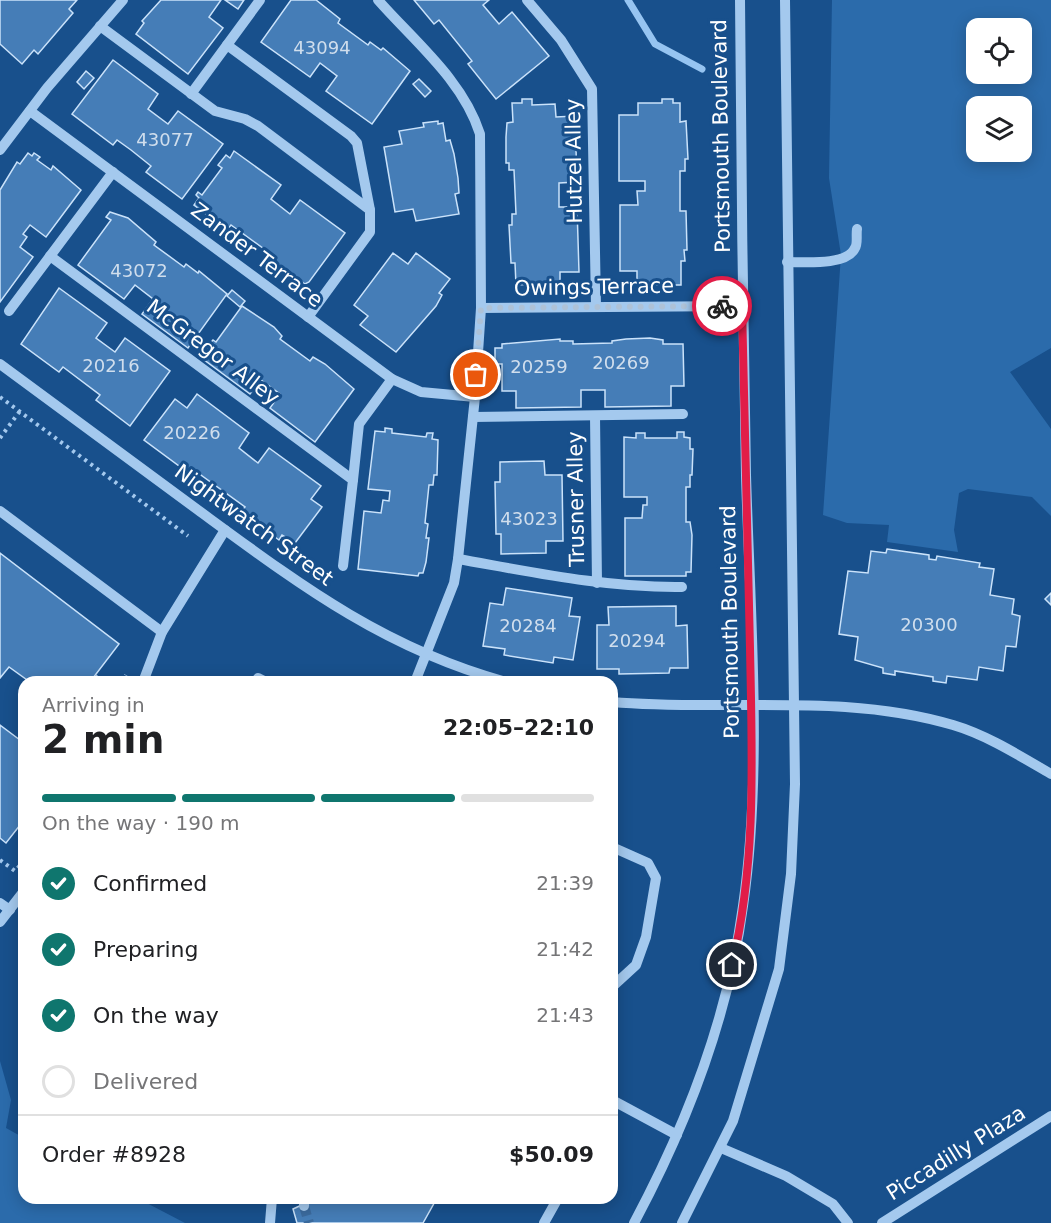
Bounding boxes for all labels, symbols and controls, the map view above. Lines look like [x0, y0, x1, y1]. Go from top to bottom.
map controls [966, 18, 1032, 162]
button: locate [966, 18, 1032, 84]
street label: Portsmouth Boulevard [707, 19, 735, 253]
house number: 43094 [293, 37, 351, 58]
button: layers [966, 96, 1032, 162]
street label: Hutzel Alley [561, 98, 587, 224]
house number: 43077 [136, 129, 194, 150]
street label: Zander Terrace [186, 198, 328, 312]
house number: 43072 [110, 260, 168, 281]
street label: Owings Terrace [514, 274, 674, 300]
courier [692, 276, 752, 336]
icon: bike [706, 290, 739, 323]
street label: McGregor Alley [142, 294, 284, 410]
pin [450, 349, 501, 400]
house number: 20269 [592, 352, 650, 373]
house number: 20216 [82, 355, 140, 376]
house number: 20259 [510, 356, 568, 377]
icon: bag [459, 358, 492, 391]
house number: 20226 [163, 422, 221, 443]
street label: Trusner Alley [563, 431, 589, 568]
street label: Nightwatch Street [170, 459, 338, 591]
street label: Portsmouth Boulevard [716, 505, 744, 739]
house number: 43023 [500, 508, 558, 529]
house number: 20300 [900, 614, 958, 635]
house number: 20284 [499, 615, 557, 636]
house number: 20294 [608, 630, 666, 651]
text: Arriving in [42, 693, 145, 717]
text: 22:05–22:10 [443, 715, 594, 740]
text: 2 min [42, 717, 164, 762]
text: On the way · 190 m [42, 811, 240, 835]
icon: check [42, 867, 75, 900]
text: Confirmed [93, 871, 207, 896]
text: 21:39 [536, 871, 594, 895]
icon: check [42, 933, 75, 966]
text: Preparing [93, 937, 199, 962]
text: 21:42 [536, 937, 594, 961]
pin [706, 939, 757, 990]
icon: home [715, 948, 748, 981]
icon: check [42, 999, 75, 1032]
text: On the way [93, 1003, 219, 1028]
text: 21:43 [536, 1003, 594, 1027]
text: Delivered [93, 1069, 198, 1094]
street label: Piccadilly Plaza [882, 1101, 1030, 1205]
text: Order #8928 [42, 1142, 186, 1167]
text: $50.09 [509, 1142, 594, 1167]

